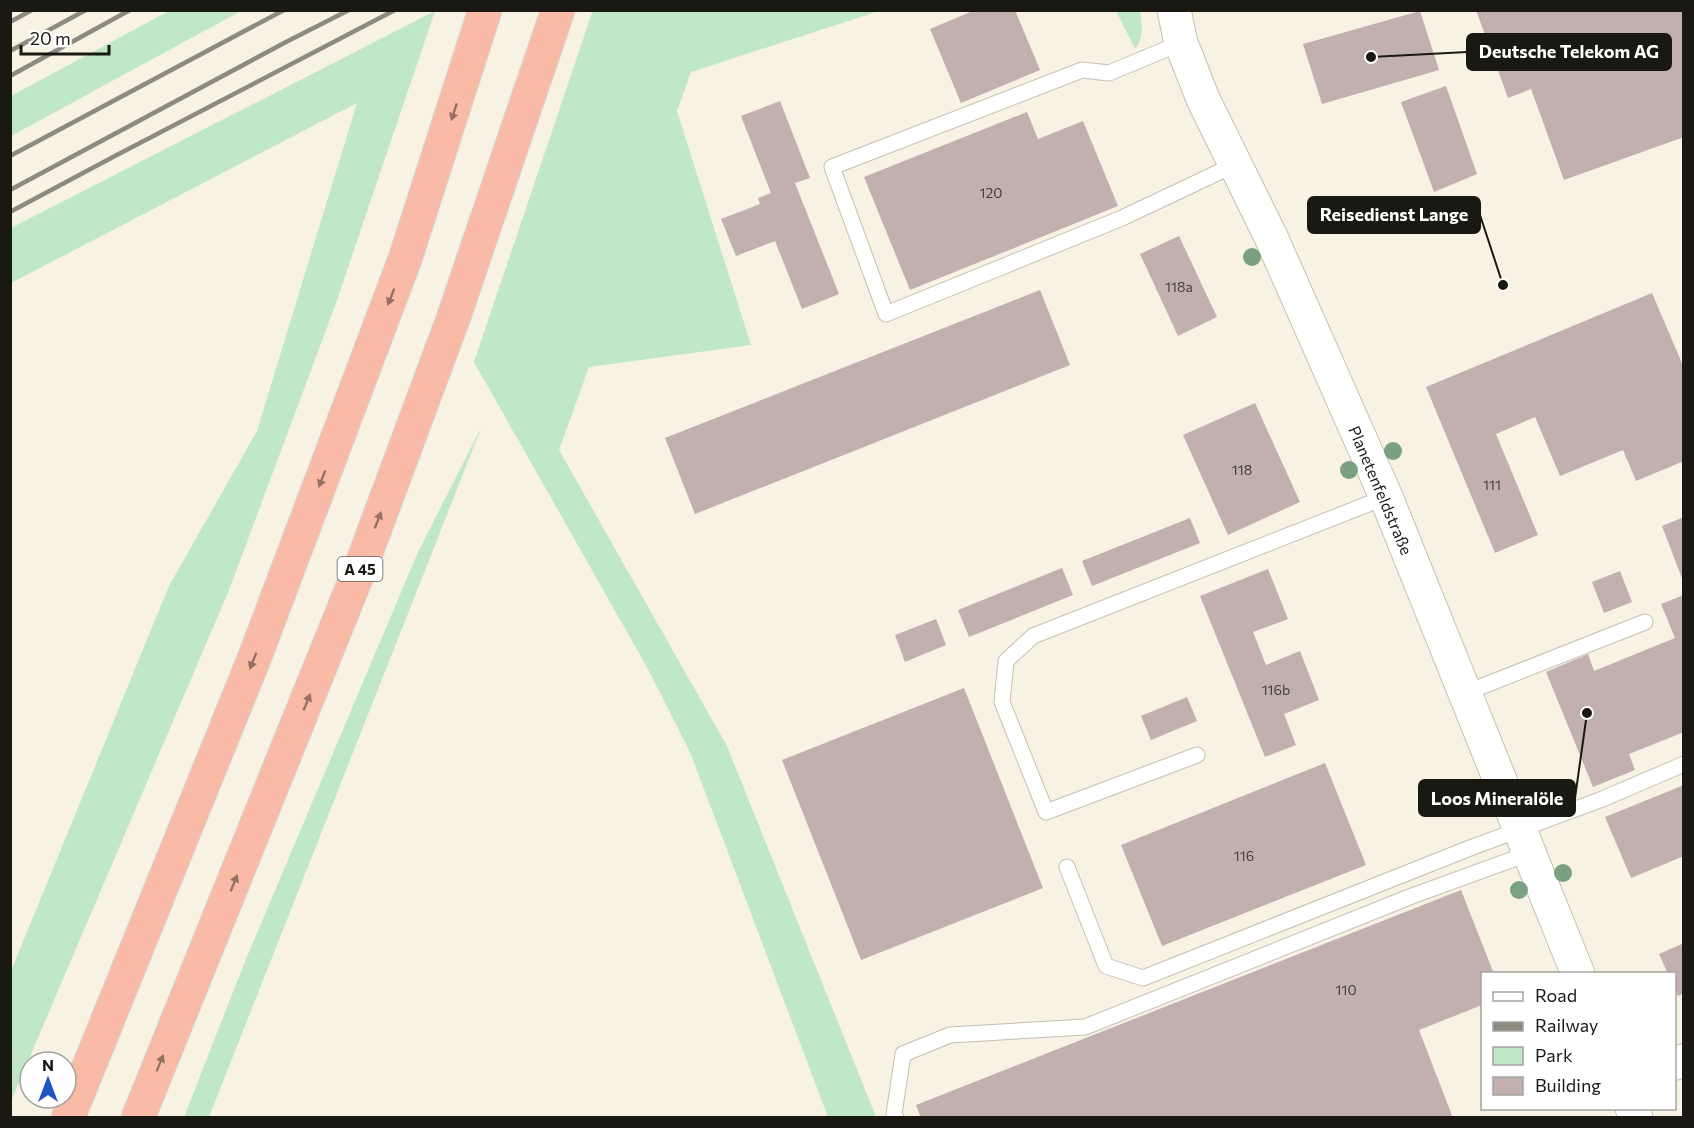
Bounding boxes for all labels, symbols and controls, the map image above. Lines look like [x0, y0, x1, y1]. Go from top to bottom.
scale bar [21, 18, 110, 56]
text: 20 m [30, 27, 71, 49]
callout: Deutsche Telekom AG [1467, 34, 1671, 70]
text: Deutsche Telekom AG [1479, 40, 1659, 62]
one-way arrow [448, 103, 458, 121]
house number: 120 [980, 184, 1002, 201]
callout: Reisedienst Lange [1308, 197, 1480, 233]
text: Reisedienst Lange [1320, 203, 1468, 225]
house number: 118a [1165, 278, 1193, 295]
one-way arrow [386, 288, 396, 306]
street label: Planetenfeldstraße [1345, 423, 1417, 557]
house number: 118 [1232, 461, 1252, 478]
one-way arrow [317, 470, 326, 488]
house number: 111 [1483, 476, 1501, 493]
one-way arrow [373, 511, 383, 529]
road number: A 45 [338, 557, 382, 581]
one-way arrow [248, 653, 258, 671]
house number: 116b [1262, 681, 1290, 698]
one-way arrow [302, 693, 312, 711]
callout: Loos Mineralöle [1419, 780, 1575, 816]
text: Loos Mineralöle [1431, 787, 1563, 809]
house number: 116 [1234, 847, 1254, 864]
one-way arrow [229, 873, 239, 891]
legend [1481, 972, 1676, 1110]
house number: 110 [1335, 981, 1357, 998]
text: Road [1535, 984, 1577, 1006]
text: Railway [1535, 1014, 1598, 1036]
text: Park [1535, 1044, 1573, 1066]
north arrow [18, 1050, 78, 1110]
one-way arrow [155, 1054, 165, 1072]
text: N [42, 1055, 54, 1074]
text: Building [1535, 1074, 1601, 1096]

